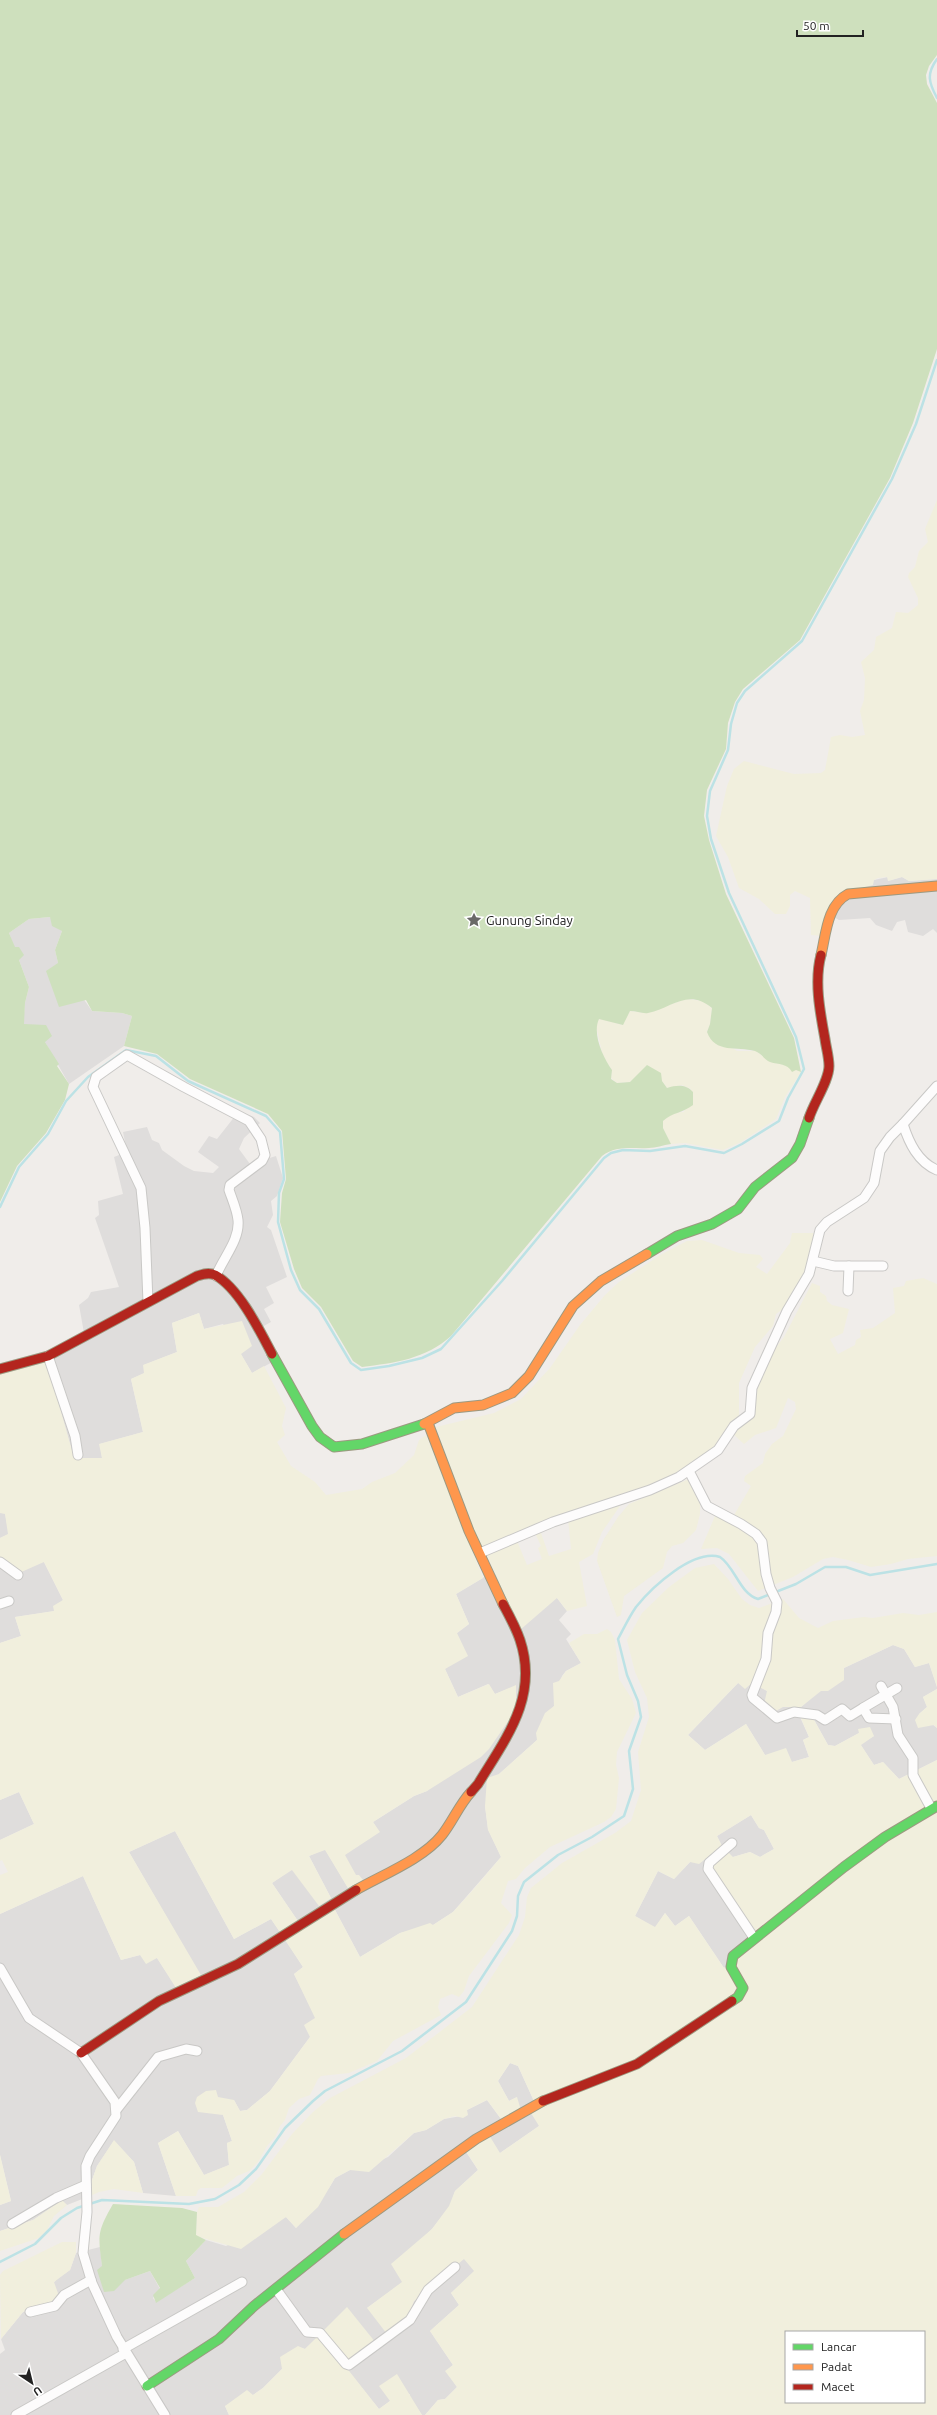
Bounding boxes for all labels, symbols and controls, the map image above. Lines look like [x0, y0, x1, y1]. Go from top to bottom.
scale bar [797, 12, 863, 38]
text: 50 m [803, 19, 830, 32]
place icon: Gunung Sinday [465, 911, 483, 929]
place label: Gunung Sinday [486, 913, 573, 927]
legend [785, 2331, 925, 2403]
text: Lancar [821, 2340, 857, 2353]
text: Padat [821, 2360, 852, 2373]
north arrow [12, 2363, 52, 2403]
text: Macet [821, 2380, 855, 2393]
text: U [31, 2384, 44, 2398]

